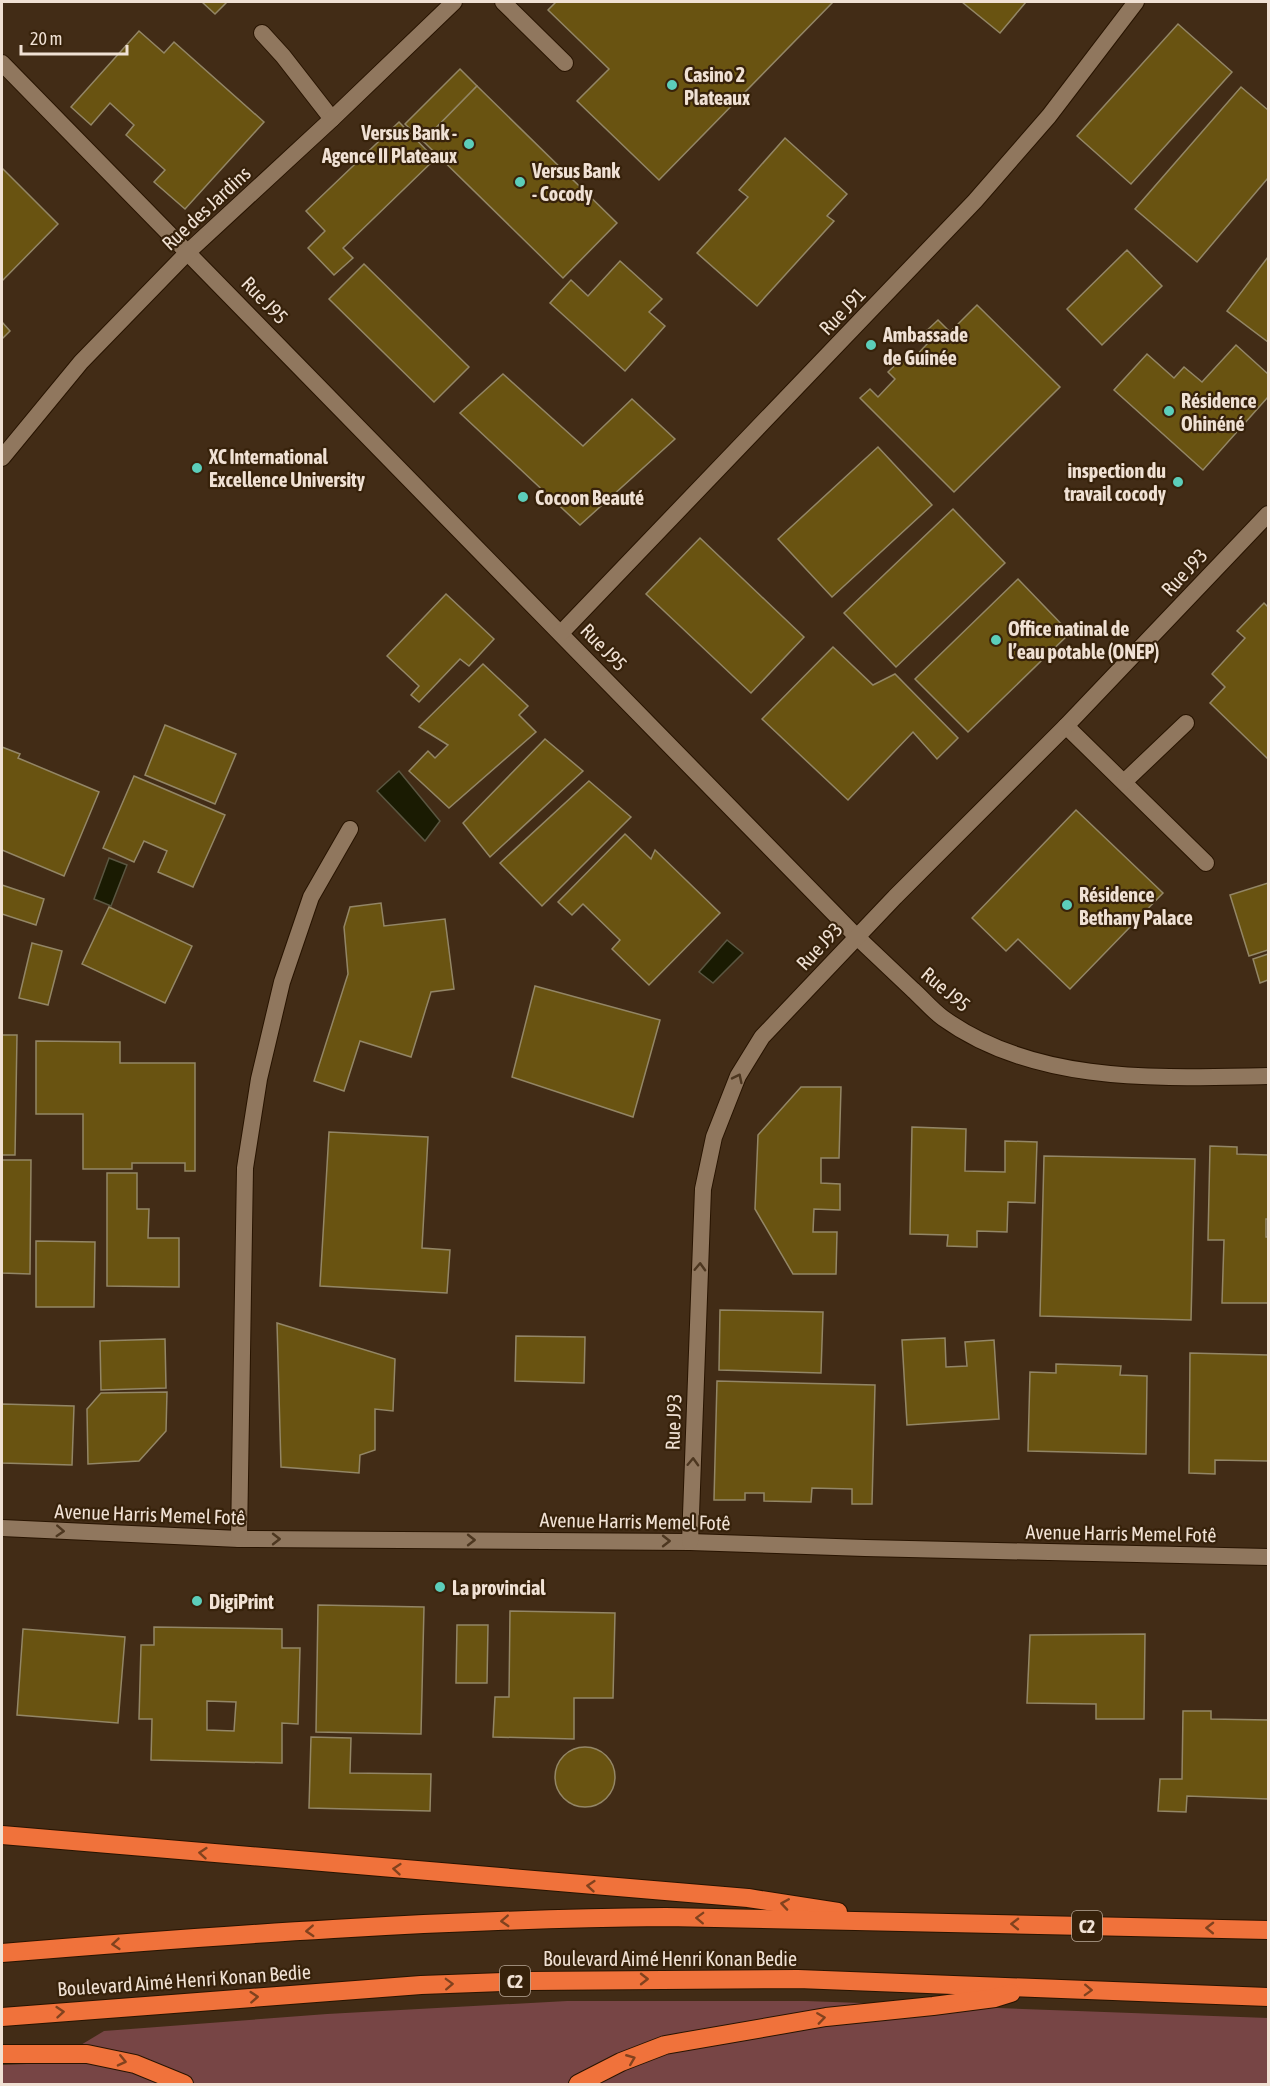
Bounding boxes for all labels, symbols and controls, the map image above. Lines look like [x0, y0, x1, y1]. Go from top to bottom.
scale bar [21, 18, 128, 56]
text: 20 m [30, 28, 62, 49]
place label: Casino 2 Plateaux [684, 63, 750, 109]
marker: Casino 2 Plateaux [665, 78, 679, 92]
place label: Versus Bank - Agence II Plateaux [321, 121, 457, 167]
marker: Versus Bank - Agence II Plateaux [462, 137, 476, 151]
place label: Versus Bank - Cocody [531, 159, 620, 205]
street label: Rue des Jardins [157, 161, 255, 255]
marker: Versus Bank - Cocody [513, 175, 527, 189]
street label: Rue J95 [237, 272, 293, 328]
street label: Rue J91 [814, 283, 870, 339]
place label: Ambassade de Guinée [882, 323, 968, 369]
marker: Ambassade de Guinée [864, 338, 878, 352]
place label: Résidence Ohinéné [1181, 389, 1256, 435]
marker: Résidence Ohinéné [1162, 404, 1176, 418]
place label: XC International Excellence University [208, 445, 366, 491]
place label: inspection du travail cocody [1063, 459, 1167, 505]
marker: XC International Excellence University [190, 461, 204, 475]
marker: inspection du travail cocody [1171, 475, 1185, 489]
place label: Cocoon Beauté [535, 486, 644, 509]
marker: Cocoon Beauté [516, 490, 530, 504]
street label: Rue J93 [1156, 543, 1212, 601]
place label: Office natinal de l’eau potable (ONEP) [1008, 617, 1159, 663]
street label: Rue J95 [576, 619, 632, 675]
marker: Office natinal de l’eau potable (ONEP) [989, 633, 1003, 647]
place label: Résidence Bethany Palace [1079, 883, 1193, 929]
marker: Résidence Bethany Palace [1060, 898, 1074, 912]
street label: Rue J93 [791, 917, 847, 975]
street label: Rue J95 [917, 962, 975, 1016]
one-way arrow [731, 1074, 742, 1085]
one-way arrow [693, 1263, 706, 1272]
street label: Rue J93 [661, 1393, 685, 1451]
one-way arrow [686, 1458, 699, 1467]
street label: Avenue Harris Memel Fotê [54, 1499, 246, 1529]
street label: Avenue Harris Memel Fotê [539, 1508, 731, 1534]
street label: Avenue Harris Memel Fotê [1025, 1520, 1217, 1546]
one-way arrow [55, 1524, 64, 1537]
one-way arrow [271, 1533, 280, 1545]
one-way arrow [466, 1534, 475, 1546]
one-way arrow [661, 1535, 670, 1547]
place label: La provincial [452, 1576, 546, 1599]
marker: La provincial [433, 1580, 447, 1594]
place label: DigiPrint [209, 1590, 274, 1613]
marker: DigiPrint [190, 1594, 204, 1608]
one-way arrow [198, 1847, 207, 1860]
one-way arrow [392, 1863, 401, 1876]
one-way arrow [587, 1880, 596, 1893]
one-way arrow [781, 1899, 790, 1911]
one-way arrow [695, 1911, 704, 1924]
road number: C2 [1072, 1911, 1102, 1941]
one-way arrow [501, 1915, 510, 1928]
one-way arrow [1011, 1918, 1020, 1931]
one-way arrow [1206, 1922, 1215, 1935]
one-way arrow [306, 1924, 315, 1937]
one-way arrow [111, 1937, 120, 1950]
street label: Boulevard Aimé Henri Konan Bedie [543, 1947, 797, 1970]
street label: Boulevard Aimé Henri Konan Bedie [56, 1960, 312, 2000]
road number: C2 [500, 1966, 530, 1996]
one-way arrow [639, 1973, 648, 1985]
one-way arrow [444, 1977, 453, 1990]
one-way arrow [1084, 1983, 1093, 1996]
one-way arrow [250, 1990, 259, 2003]
one-way arrow [55, 2006, 64, 2019]
one-way arrow [816, 2012, 825, 2024]
one-way arrow [625, 2053, 636, 2066]
one-way arrow [117, 2054, 127, 2067]

